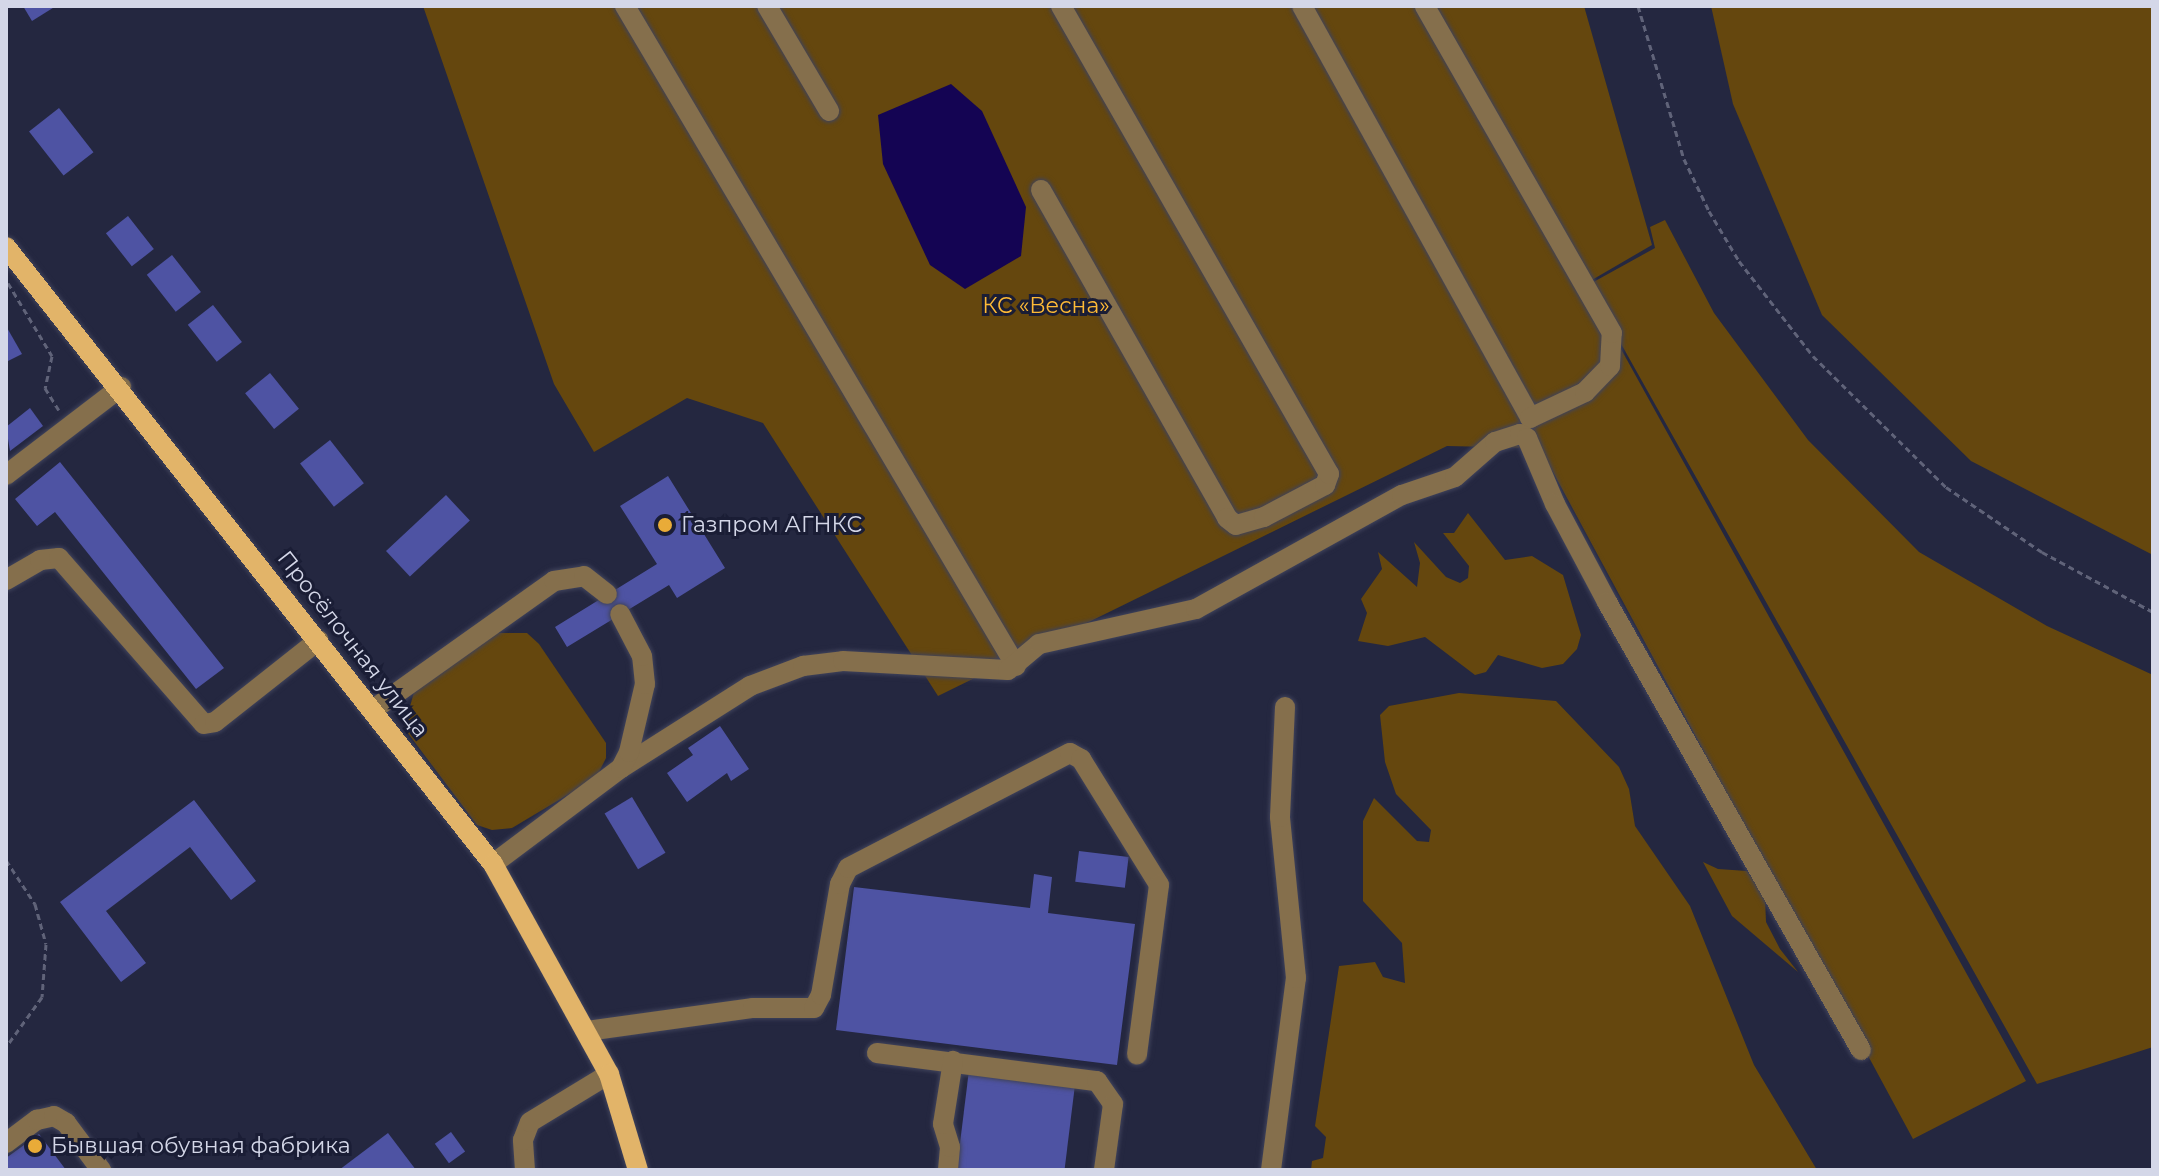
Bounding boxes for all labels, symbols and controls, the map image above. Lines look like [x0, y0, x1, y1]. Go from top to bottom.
park label: КС «Весна» [982, 293, 1110, 319]
place label: Газпром АГНКС [681, 512, 862, 538]
marker: Газпром АГНКС [656, 516, 674, 534]
street label: Просёлочная улица [272, 546, 434, 742]
place label: Бывшая обувная фабрика [51, 1133, 351, 1159]
marker: Бывшая обувная фабрика [26, 1137, 44, 1155]

